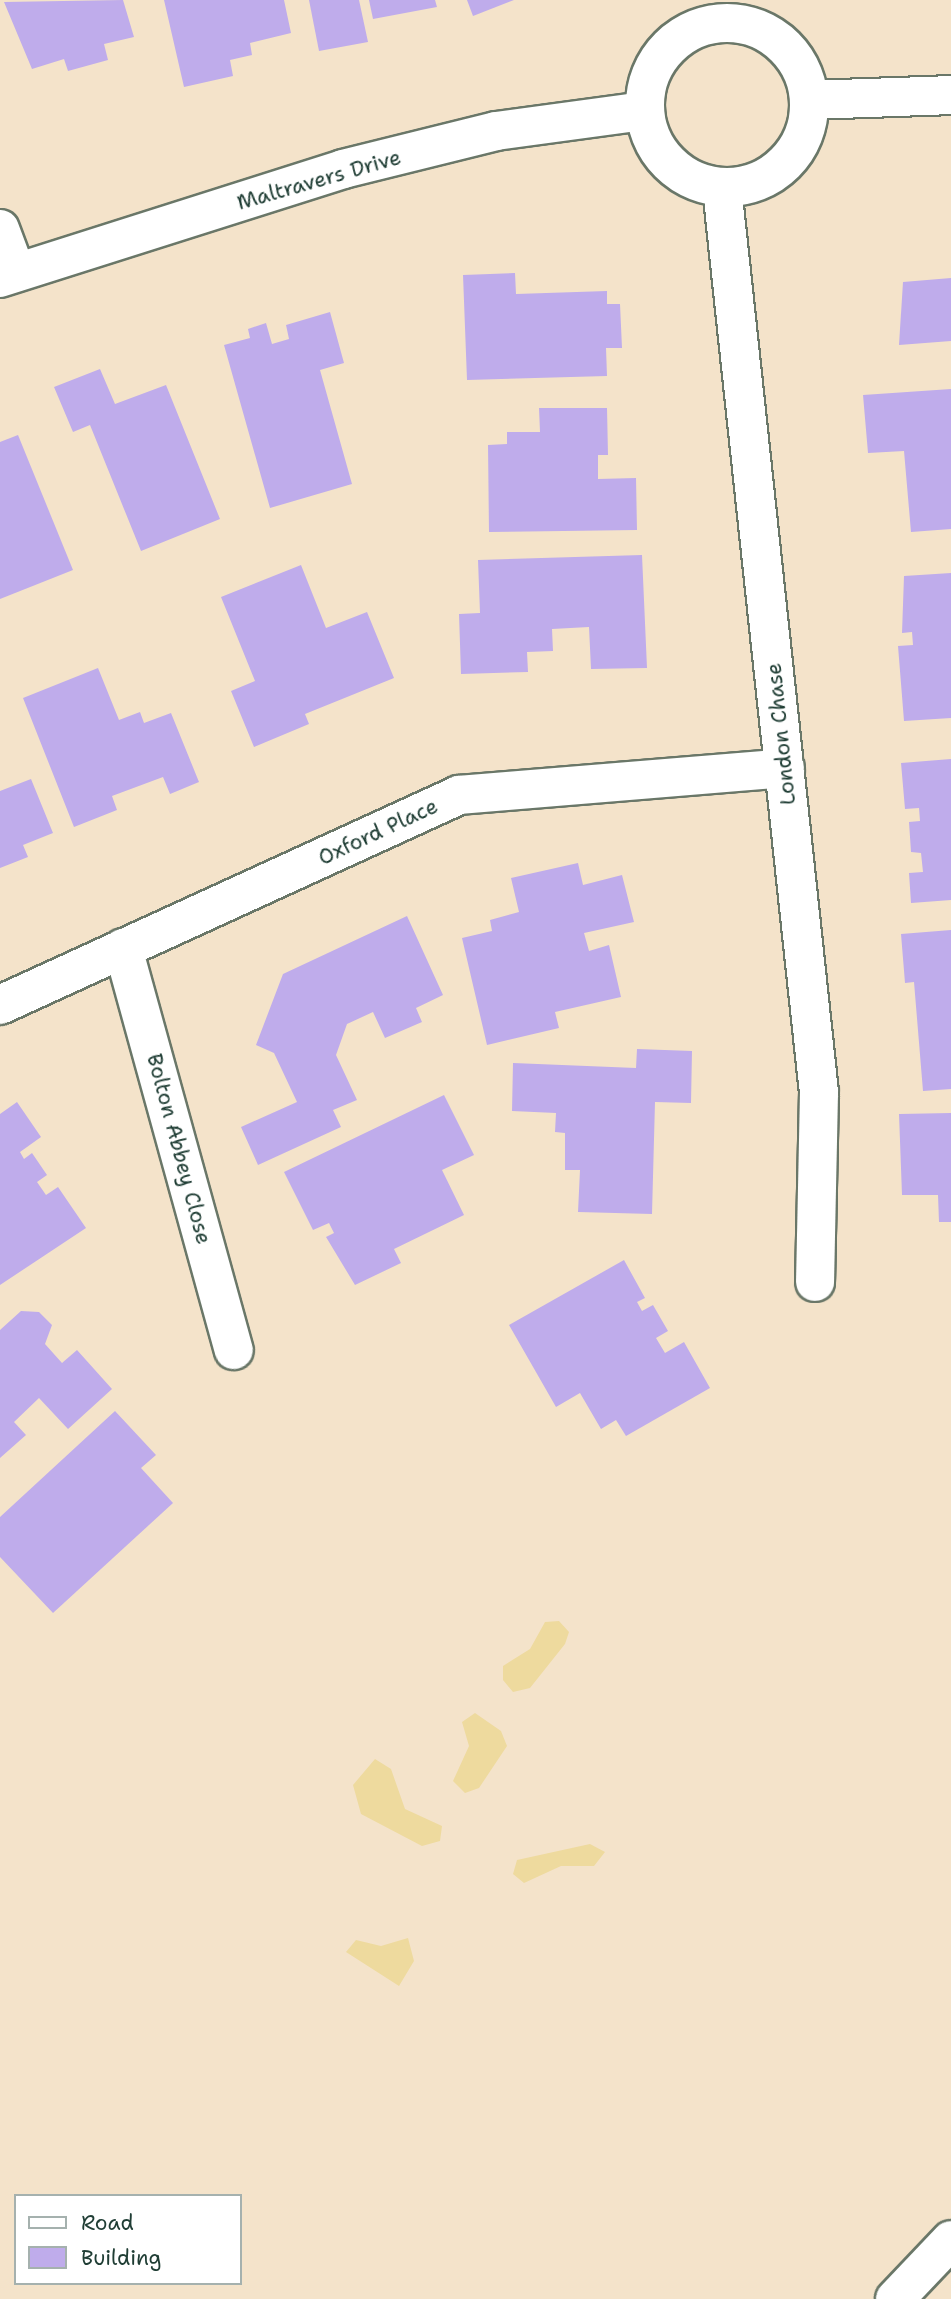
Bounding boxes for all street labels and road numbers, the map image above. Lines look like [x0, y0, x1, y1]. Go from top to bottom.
street label: Maltravers Drive [234, 145, 404, 215]
street label: London Chase [761, 662, 801, 806]
street label: Oxford Place [314, 793, 442, 871]
street label: Bolton Abbey Close [141, 1051, 217, 1247]

